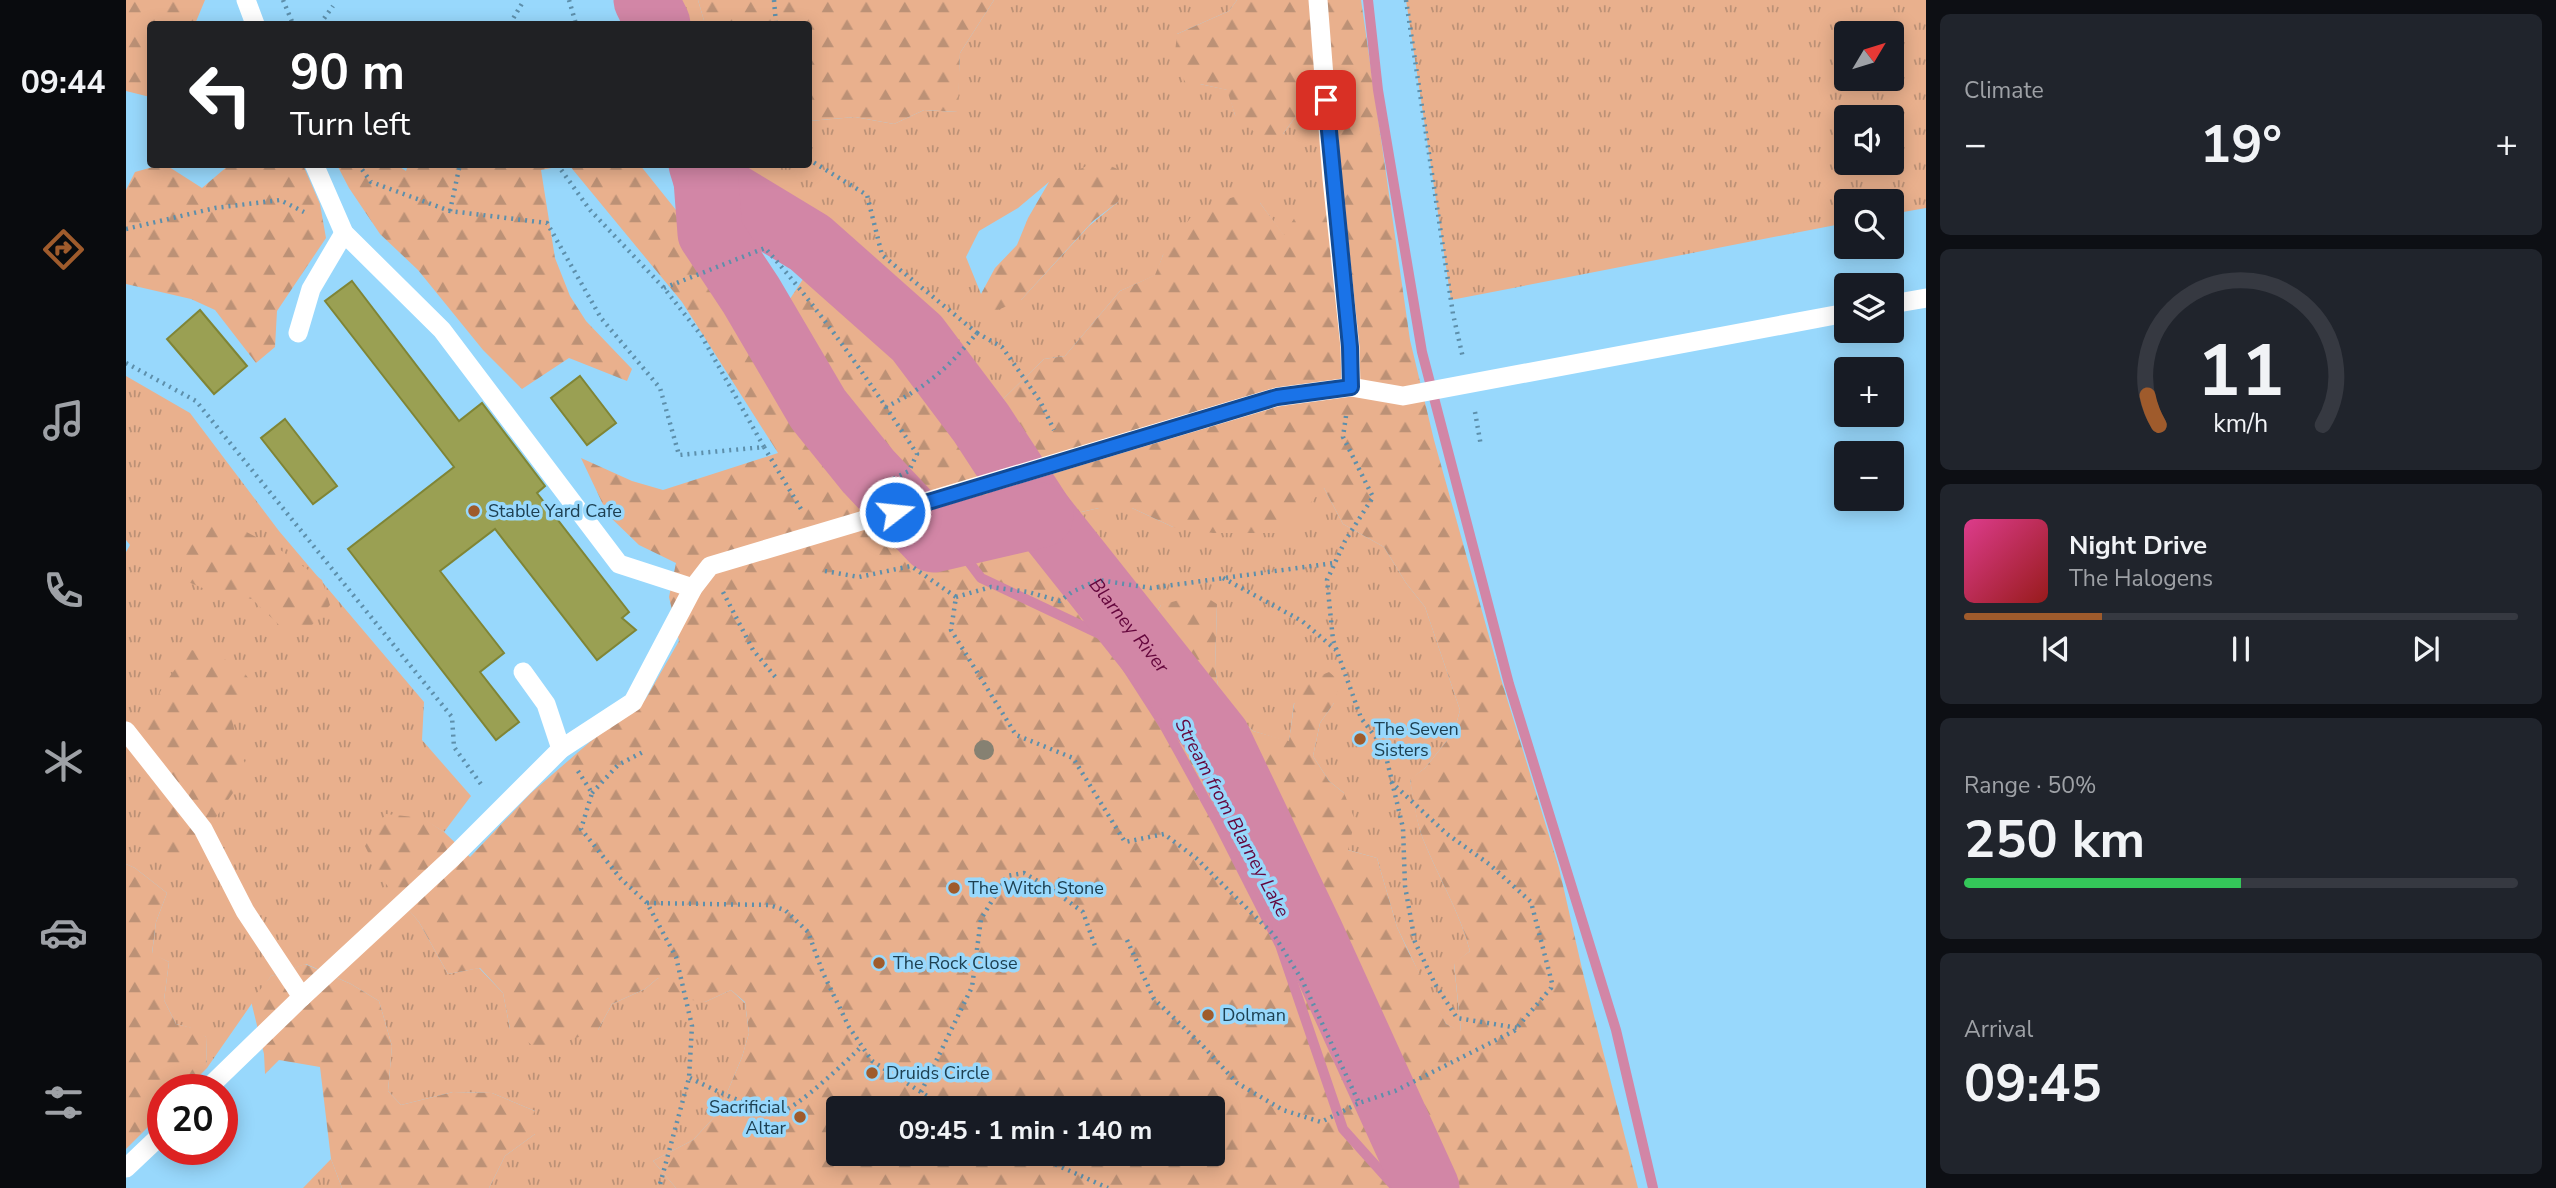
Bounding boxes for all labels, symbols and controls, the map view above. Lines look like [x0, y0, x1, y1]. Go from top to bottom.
north arrow [1834, 21, 1904, 91]
map controls [1834, 21, 1904, 511]
text: 90 m [290, 39, 405, 106]
icon: left [175, 49, 266, 140]
text: 09:44 [21, 61, 105, 104]
pin [1296, 70, 1356, 130]
text: Climate [1964, 75, 2044, 106]
icon: arrive [1307, 81, 1345, 119]
text: Turn left [290, 103, 410, 146]
button: sound [1834, 105, 1904, 175]
text: 19° [2200, 109, 2282, 180]
text: − [1964, 119, 1987, 170]
text: + [2495, 119, 2518, 170]
button: search [1834, 189, 1904, 259]
icon: directions [39, 225, 88, 274]
button: layers [1834, 273, 1904, 343]
text: 11 [2197, 322, 2285, 422]
button: + [1834, 357, 1904, 427]
icon: music [39, 396, 88, 445]
text: km/h [2213, 407, 2269, 441]
button: − [1834, 441, 1904, 511]
position arrow [858, 475, 932, 549]
place label: Stable Yard Cafe [488, 499, 622, 523]
marker: Stable Yard Cafe [466, 503, 482, 519]
text: Night Drive [2069, 528, 2207, 563]
text: The Halogens [2069, 563, 2213, 594]
icon: phone [39, 566, 88, 615]
water label: Blarney River [1083, 573, 1175, 680]
icon: previous [2037, 630, 2075, 668]
icon: pause [2222, 630, 2260, 668]
icon: next [2407, 630, 2445, 668]
water label: Stream from Blarney Lake [1169, 714, 1295, 922]
place label: The Seven Sisters [1374, 717, 1459, 762]
marker: The Seven Sisters [1352, 731, 1368, 747]
icon: climate [39, 737, 88, 786]
text: Range · 50% [1964, 770, 2096, 801]
text: 250 km [1964, 804, 2145, 875]
place label: The Witch Stone [968, 876, 1104, 900]
marker: The Witch Stone [946, 880, 962, 896]
icon: car [39, 908, 88, 957]
place label: The Rock Close [893, 951, 1018, 975]
marker: The Rock Close [871, 955, 887, 971]
place label: Dolman [1222, 1003, 1286, 1027]
marker: Dolman [1200, 1007, 1216, 1023]
text: Arrival [1964, 1014, 2033, 1045]
text: 09:45 [1964, 1048, 2102, 1119]
place label: Druids Circle [886, 1061, 990, 1085]
marker: Druids Circle [864, 1065, 880, 1081]
speed limit sign: 20 [147, 1074, 238, 1165]
icon: filters [39, 1078, 88, 1127]
place label: Sacrificial Altar [709, 1095, 787, 1140]
marker: Sacrificial Altar [792, 1109, 808, 1125]
text: 09:45 · 1 min · 140 m [899, 1113, 1152, 1148]

